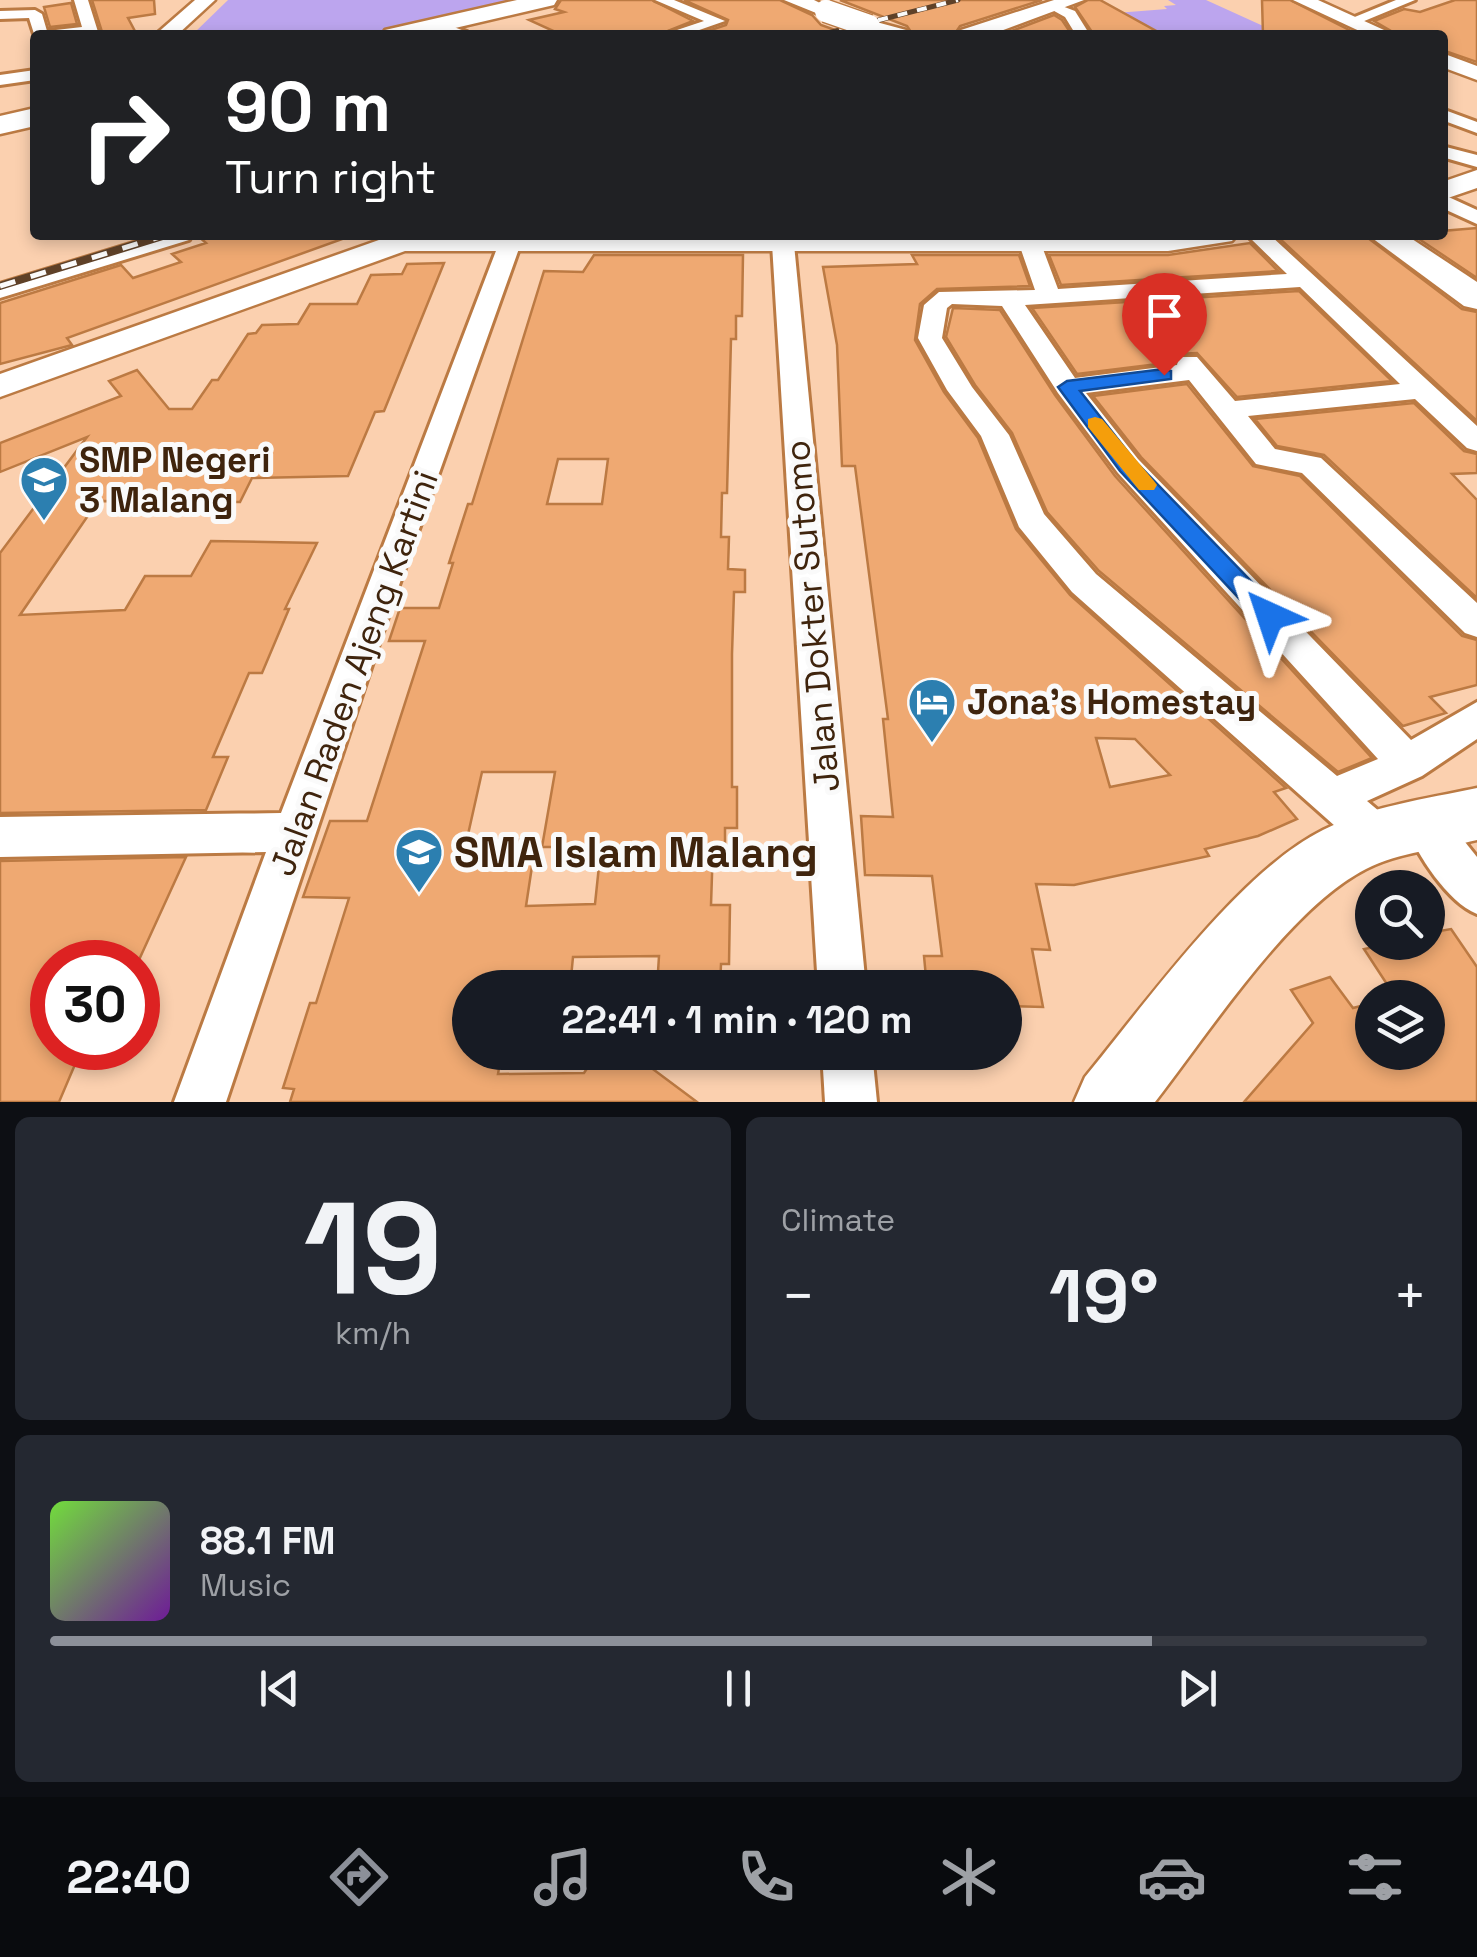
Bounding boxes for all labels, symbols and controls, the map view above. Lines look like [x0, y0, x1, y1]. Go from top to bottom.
text: 90 m [225, 62, 391, 151]
icon: right [60, 70, 190, 200]
text: Turn right [225, 149, 436, 206]
pin [1122, 273, 1207, 376]
icon: arrive [1137, 288, 1192, 343]
place label: SMP Negeri 3 Malang [79, 438, 270, 522]
street label: Jalan Dokter Sutomo [775, 438, 849, 794]
school or university icon: SMP Negeri 3 Malang [18, 454, 70, 522]
street label: Jalan Raden Ajeng Kartini [260, 464, 448, 882]
position arrow [1218, 564, 1322, 668]
hotel icon: Jona's Homestay [906, 676, 958, 744]
place label: Jona's Homestay [967, 680, 1256, 724]
school or university icon: SMA Islam Malang [393, 826, 445, 894]
place label: SMA Islam Malang [454, 826, 818, 879]
map controls [1355, 870, 1445, 1070]
button: search [1355, 870, 1445, 960]
speed limit sign: 30 [30, 940, 160, 1070]
button: layers [1355, 980, 1445, 1070]
text: 22:41 · 1 min · 120 m [562, 996, 912, 1044]
text: 19 [303, 1165, 443, 1331]
text: Climate [781, 1200, 895, 1240]
text: 19° [1049, 1248, 1159, 1344]
text: − [781, 1261, 815, 1331]
text: + [1393, 1261, 1427, 1331]
text: km/h [335, 1313, 411, 1353]
text: 88.1 FM [200, 1517, 336, 1565]
text: Music [200, 1565, 291, 1605]
icon: previous [252, 1661, 307, 1716]
icon: pause [711, 1661, 766, 1716]
icon: next [1170, 1661, 1225, 1716]
icon: directions [324, 1842, 394, 1912]
icon: music [528, 1842, 598, 1912]
icon: phone [731, 1842, 801, 1912]
icon: climate [934, 1842, 1004, 1912]
icon: car [1137, 1842, 1207, 1912]
icon: filters [1340, 1842, 1410, 1912]
text: 22:40 [67, 1849, 191, 1906]

